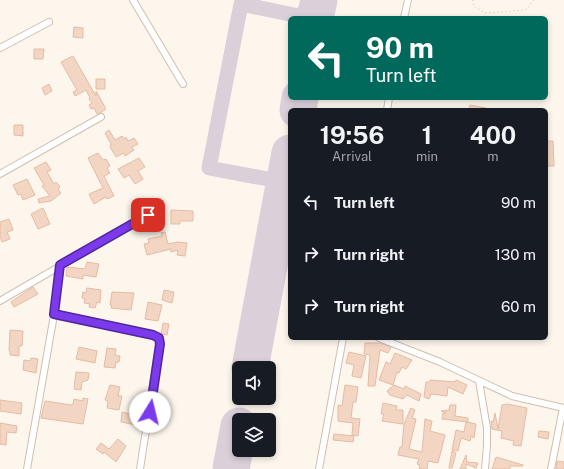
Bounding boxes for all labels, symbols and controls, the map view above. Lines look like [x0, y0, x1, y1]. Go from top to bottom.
text: 90 m [366, 31, 434, 64]
icon: left [300, 32, 352, 84]
text: Turn left [366, 65, 436, 86]
text: 19:56 [320, 121, 384, 149]
text: 1 [422, 121, 432, 149]
text: 400 [470, 121, 516, 149]
text: Arrival [332, 149, 372, 164]
text: min [416, 149, 438, 164]
text: m [487, 149, 499, 164]
icon: left [300, 191, 322, 213]
text: Turn left [334, 194, 395, 211]
text: 90 m [501, 194, 536, 211]
pin [131, 198, 165, 232]
icon: arrive [137, 204, 159, 226]
icon: right [300, 243, 322, 265]
text: Turn right [334, 246, 404, 263]
text: 130 m [495, 246, 536, 263]
icon: right [300, 295, 322, 317]
text: Turn right [334, 298, 404, 315]
text: 60 m [501, 298, 536, 315]
map controls [232, 361, 276, 457]
button: sound [232, 361, 276, 405]
position arrow [129, 391, 171, 433]
button: layers [232, 413, 276, 457]

